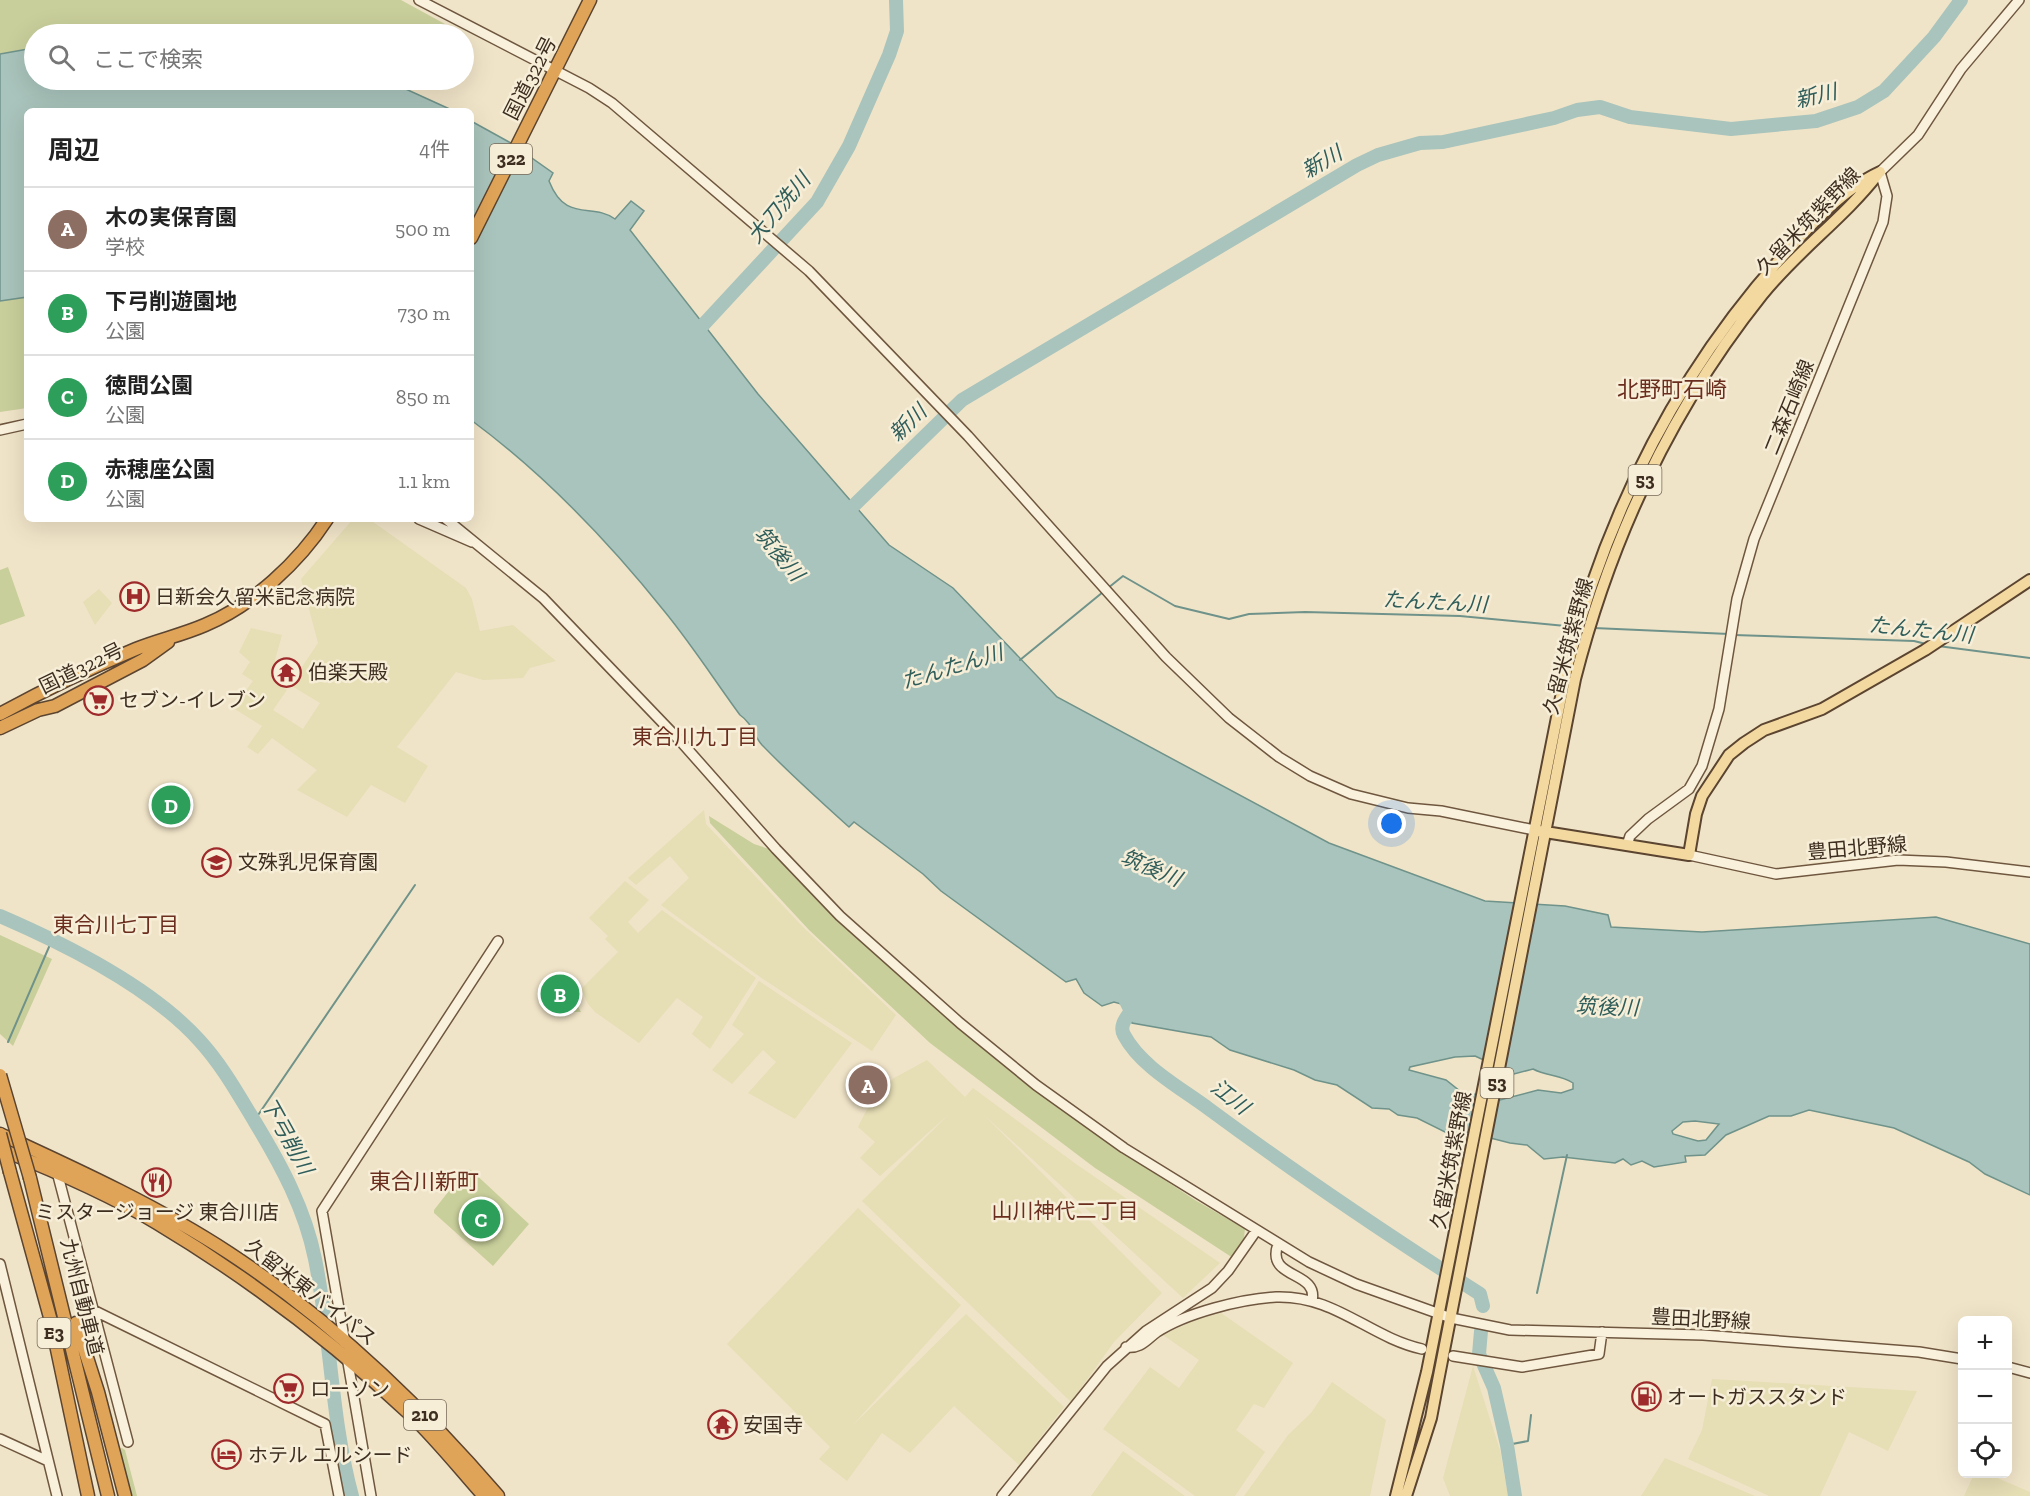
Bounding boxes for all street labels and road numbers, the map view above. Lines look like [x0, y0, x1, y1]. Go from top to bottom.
street label: 国道322号 [499, 32, 561, 124]
road number: 322 [490, 144, 532, 174]
street label: 久留米筑紫野線 [1751, 162, 1865, 280]
street label: 二森石崎線 [1759, 356, 1819, 458]
road number: 53 [1628, 465, 1662, 495]
street label: 久留米筑紫野線 [1538, 575, 1598, 717]
street label: 国道322号 [35, 637, 127, 699]
street label: 豊田北野線 [1806, 832, 1908, 864]
road number: 53 [1480, 1068, 1514, 1098]
street label: 久留米筑紫野線 [1426, 1089, 1476, 1231]
street label: 久留米東バイパス [241, 1233, 381, 1351]
street label: 九州自動車道 [56, 1236, 108, 1358]
street label: 豊田北野線 [1650, 1304, 1752, 1334]
road number: E3 [38, 1318, 70, 1348]
road number: 210 [404, 1400, 446, 1430]

